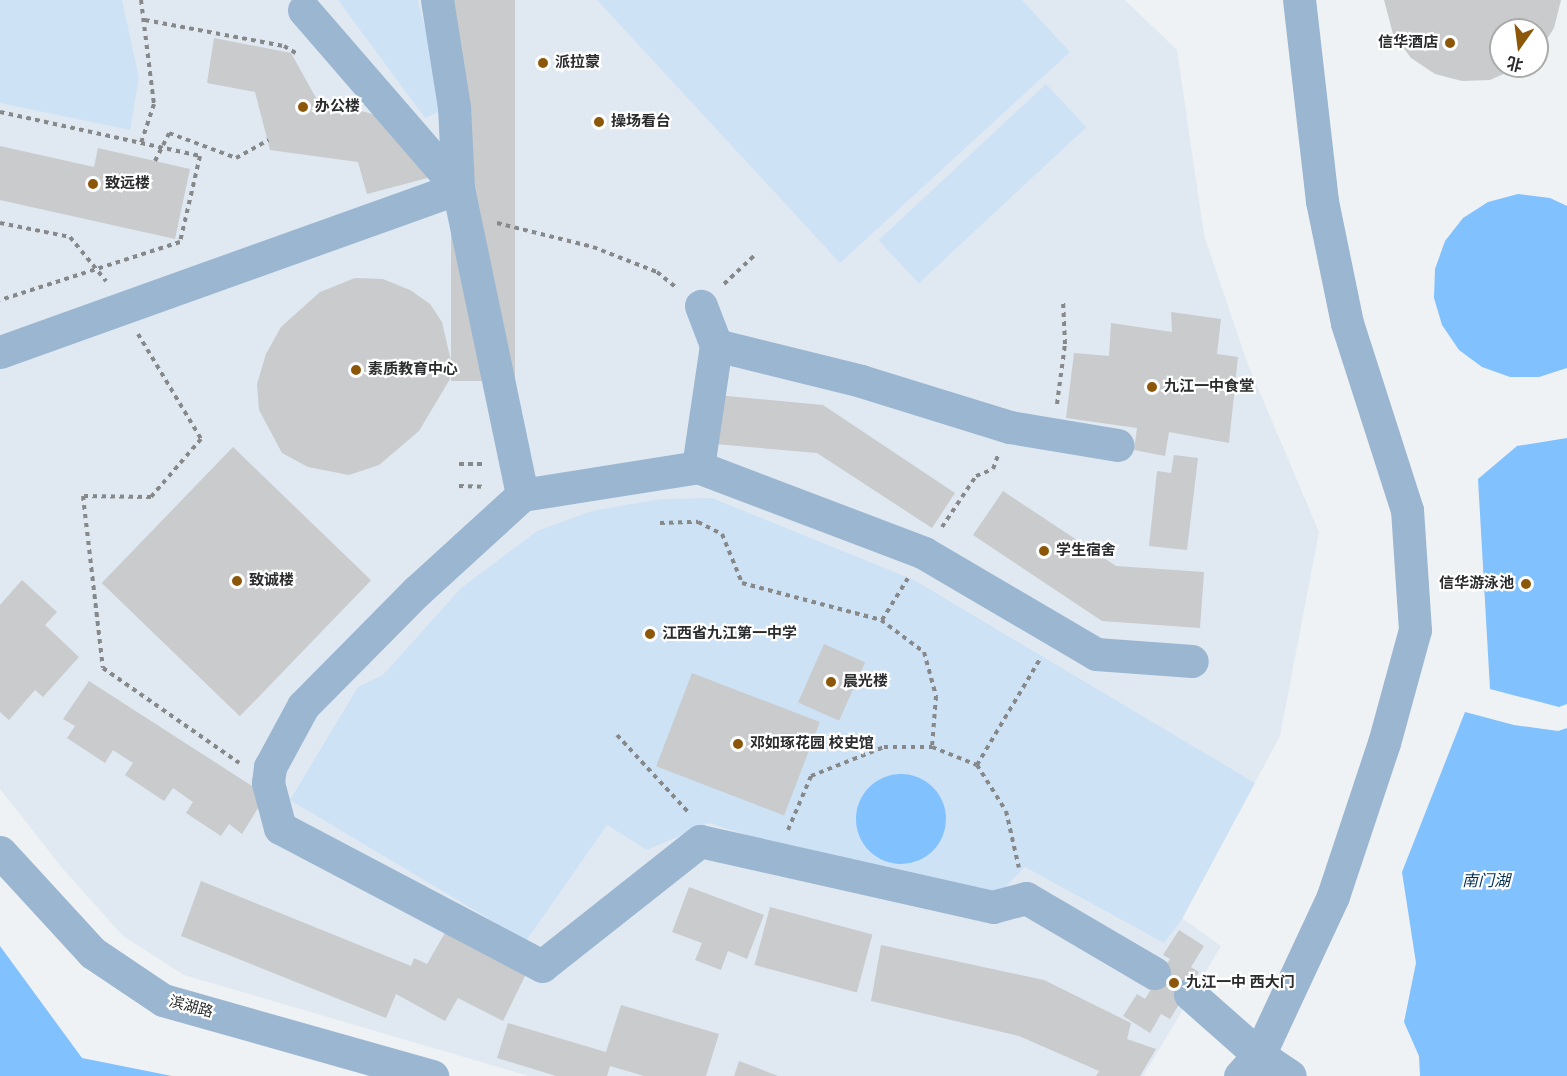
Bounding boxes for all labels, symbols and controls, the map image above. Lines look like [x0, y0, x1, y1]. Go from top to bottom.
north arrow [1489, 18, 1549, 78]
place label: 信华酒店 [1378, 34, 1438, 52]
marker: 信华酒店 [1443, 36, 1457, 50]
place label: 派拉蒙 [555, 54, 600, 72]
text: 北 [1505, 54, 1525, 74]
marker: 派拉蒙 [536, 56, 550, 70]
place label: 办公楼 [315, 98, 360, 116]
marker: 办公楼 [296, 100, 310, 114]
place label: 操场看台 [611, 113, 671, 131]
marker: 操场看台 [592, 115, 606, 129]
place label: 致远楼 [105, 175, 150, 193]
marker: 致远楼 [86, 177, 100, 191]
place label: 素质教育中心 [368, 361, 458, 379]
marker: 素质教育中心 [349, 363, 363, 377]
place label: 九江一中食堂 [1164, 378, 1254, 396]
marker: 九江一中食堂 [1145, 380, 1159, 394]
place label: 学生宿舍 [1056, 542, 1116, 560]
marker: 学生宿舍 [1037, 544, 1051, 558]
place label: 致诚楼 [249, 572, 294, 590]
marker: 致诚楼 [230, 574, 244, 588]
place label: 信华游泳池 [1439, 575, 1514, 593]
marker: 信华游泳池 [1519, 577, 1533, 591]
place label: 江西省九江第一中学 [662, 625, 797, 643]
marker: 江西省九江第一中学 [643, 627, 657, 641]
place label: 晨光楼 [843, 673, 888, 691]
marker: 晨光楼 [824, 675, 838, 689]
place label: 邓如琢花园 校史馆 [750, 735, 874, 753]
marker: 邓如琢花园 校史馆 [731, 737, 745, 751]
water label: 南门湖 [1462, 871, 1510, 891]
place label: 九江一中 西大门 [1186, 974, 1295, 992]
marker: 九江一中 西大门 [1167, 976, 1181, 990]
street label: 滨湖路 [167, 992, 215, 1022]

